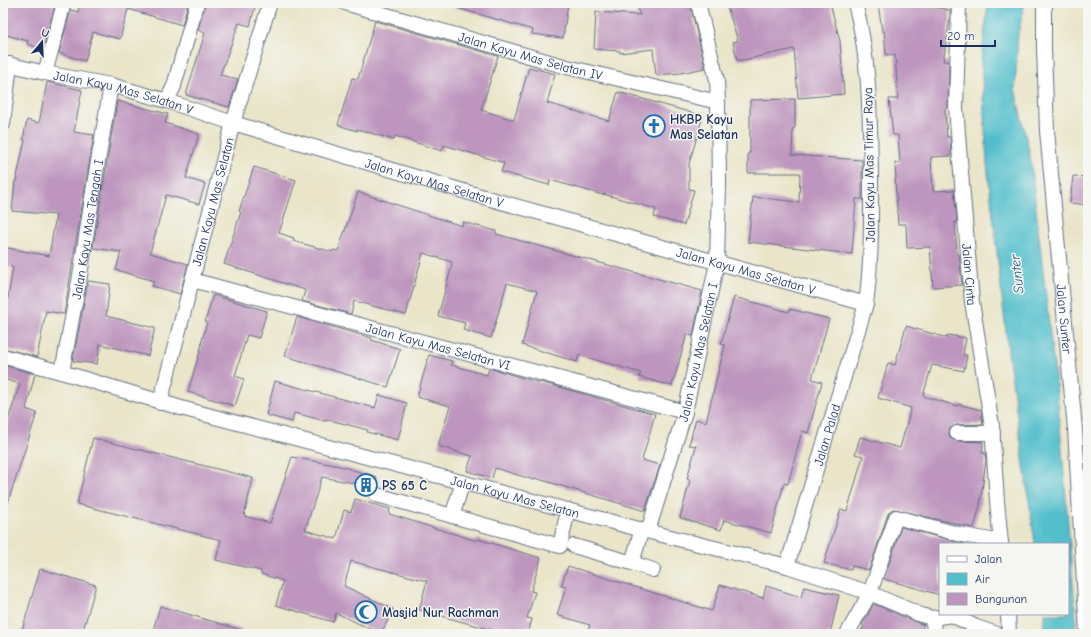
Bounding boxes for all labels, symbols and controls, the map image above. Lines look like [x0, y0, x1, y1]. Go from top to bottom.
north arrow [22, 22, 62, 62]
scale bar [941, 22, 995, 48]
text: U [39, 26, 51, 40]
street label: Jalan Kayu Mas Selatan IV [457, 29, 604, 83]
text: 20 m [947, 29, 975, 43]
street label: Jalan Kayu Mas Selatan V [52, 67, 195, 117]
street label: Jalan Kayu Mas Timur Raya [860, 87, 878, 243]
place label: HKBP Kayu Mas Selatan [670, 112, 738, 142]
church icon: HKBP Kayu Mas Selatan [641, 113, 667, 139]
street label: Jalan Kayu Mas Selatan [188, 136, 236, 268]
street label: Jalan Kayu Mas Selatan V [363, 155, 505, 210]
street label: Jalan Kayu Mas Tengah I [68, 158, 106, 300]
street label: Jalan Cinta [960, 243, 980, 306]
street label: Jalan Kayu Mas Selatan V [675, 244, 817, 297]
water label: Sunter [1006, 252, 1028, 294]
street label: Jalan Kayu Mas Selatan I [675, 281, 720, 423]
street label: Jalan Sunter [1054, 283, 1075, 355]
street label: Jalan Kayu Mas Selatan VI [364, 319, 512, 372]
street label: Jalan Palad [810, 402, 843, 468]
building icon: PS 65 C [353, 472, 379, 498]
street label: Jalan Kayu Mas Selatan [449, 472, 581, 520]
place label: PS 65 C [382, 478, 427, 493]
legend [939, 543, 1069, 615]
text: Jalan [975, 552, 1002, 566]
text: Air [975, 572, 990, 586]
text: Bangunan [975, 592, 1027, 606]
mosque icon: Masjid Nur Rachman [353, 599, 379, 625]
place label: Masjid Nur Rachman [382, 605, 499, 620]

